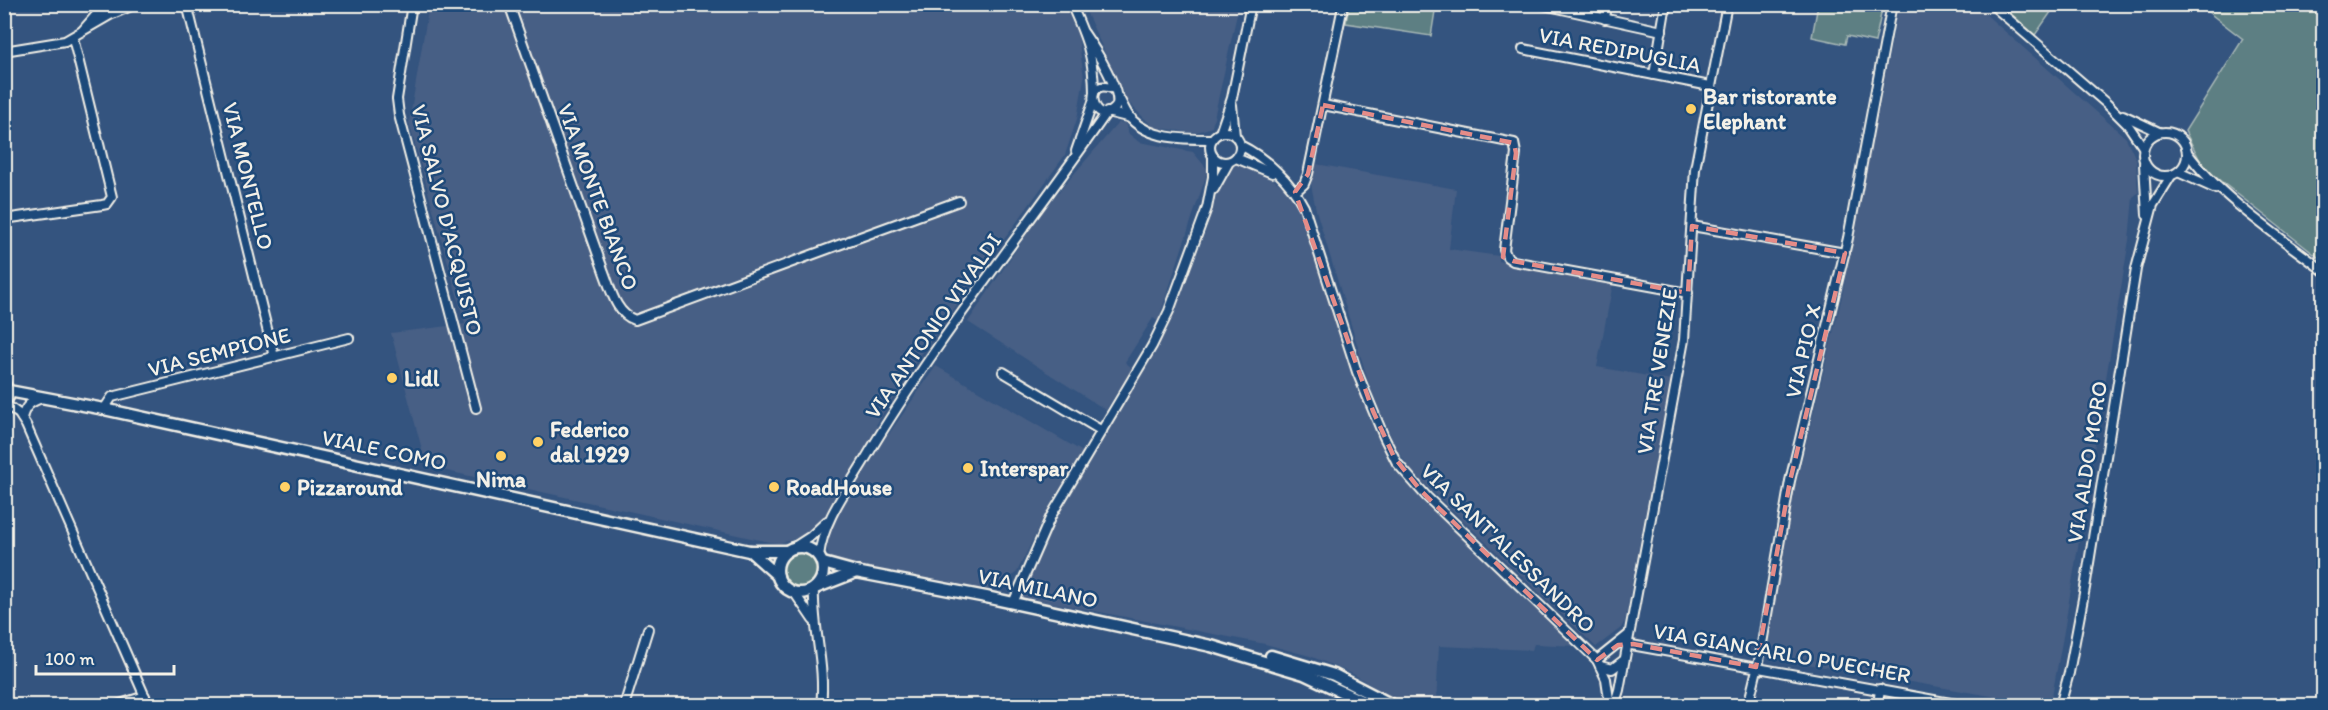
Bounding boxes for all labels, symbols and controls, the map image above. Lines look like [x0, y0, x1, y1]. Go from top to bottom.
street label: VIA REDIPUGLIA [1537, 21, 1703, 79]
place label: Bar ristorante Elephant [1703, 83, 1837, 135]
street label: VIA MONTELLO [217, 99, 279, 253]
street label: VIA MONTE BIANCO [552, 100, 644, 294]
street label: VIA SALVO D'ACQUISTO [405, 102, 489, 338]
marker: Bar ristorante Elephant [1684, 102, 1698, 116]
street label: VIA ANTONIO VIVALDI [859, 228, 1007, 424]
street label: VIA TRE VENEZIE [1630, 286, 1684, 456]
street label: VIA PIO X [1779, 301, 1827, 401]
street label: VIA SEMPIONE [145, 321, 293, 383]
place label: Lidl [404, 365, 440, 392]
marker: Lidl [385, 371, 399, 385]
street label: VIA ALDO MORO [2061, 379, 2113, 545]
place label: Federico dal 1929 [550, 416, 630, 468]
street label: VIALE COMO [319, 424, 449, 476]
marker: Federico dal 1929 [531, 435, 545, 449]
marker: Nima [494, 449, 508, 463]
place label: Interspar [980, 455, 1070, 482]
street label: VIA SANT'ALESSANDRO [1415, 457, 1601, 639]
marker: Interspar [961, 461, 975, 475]
place label: Nima [476, 466, 526, 493]
place label: Pizzaround [297, 474, 403, 501]
place label: RoadHouse [786, 474, 892, 501]
marker: Pizzaround [278, 480, 292, 494]
marker: RoadHouse [767, 480, 781, 494]
street label: VIA MILANO [975, 562, 1101, 614]
street label: VIA GIANCARLO PUECHER [1651, 617, 1913, 689]
scale bar [36, 638, 174, 676]
text: 100 m [45, 648, 95, 670]

